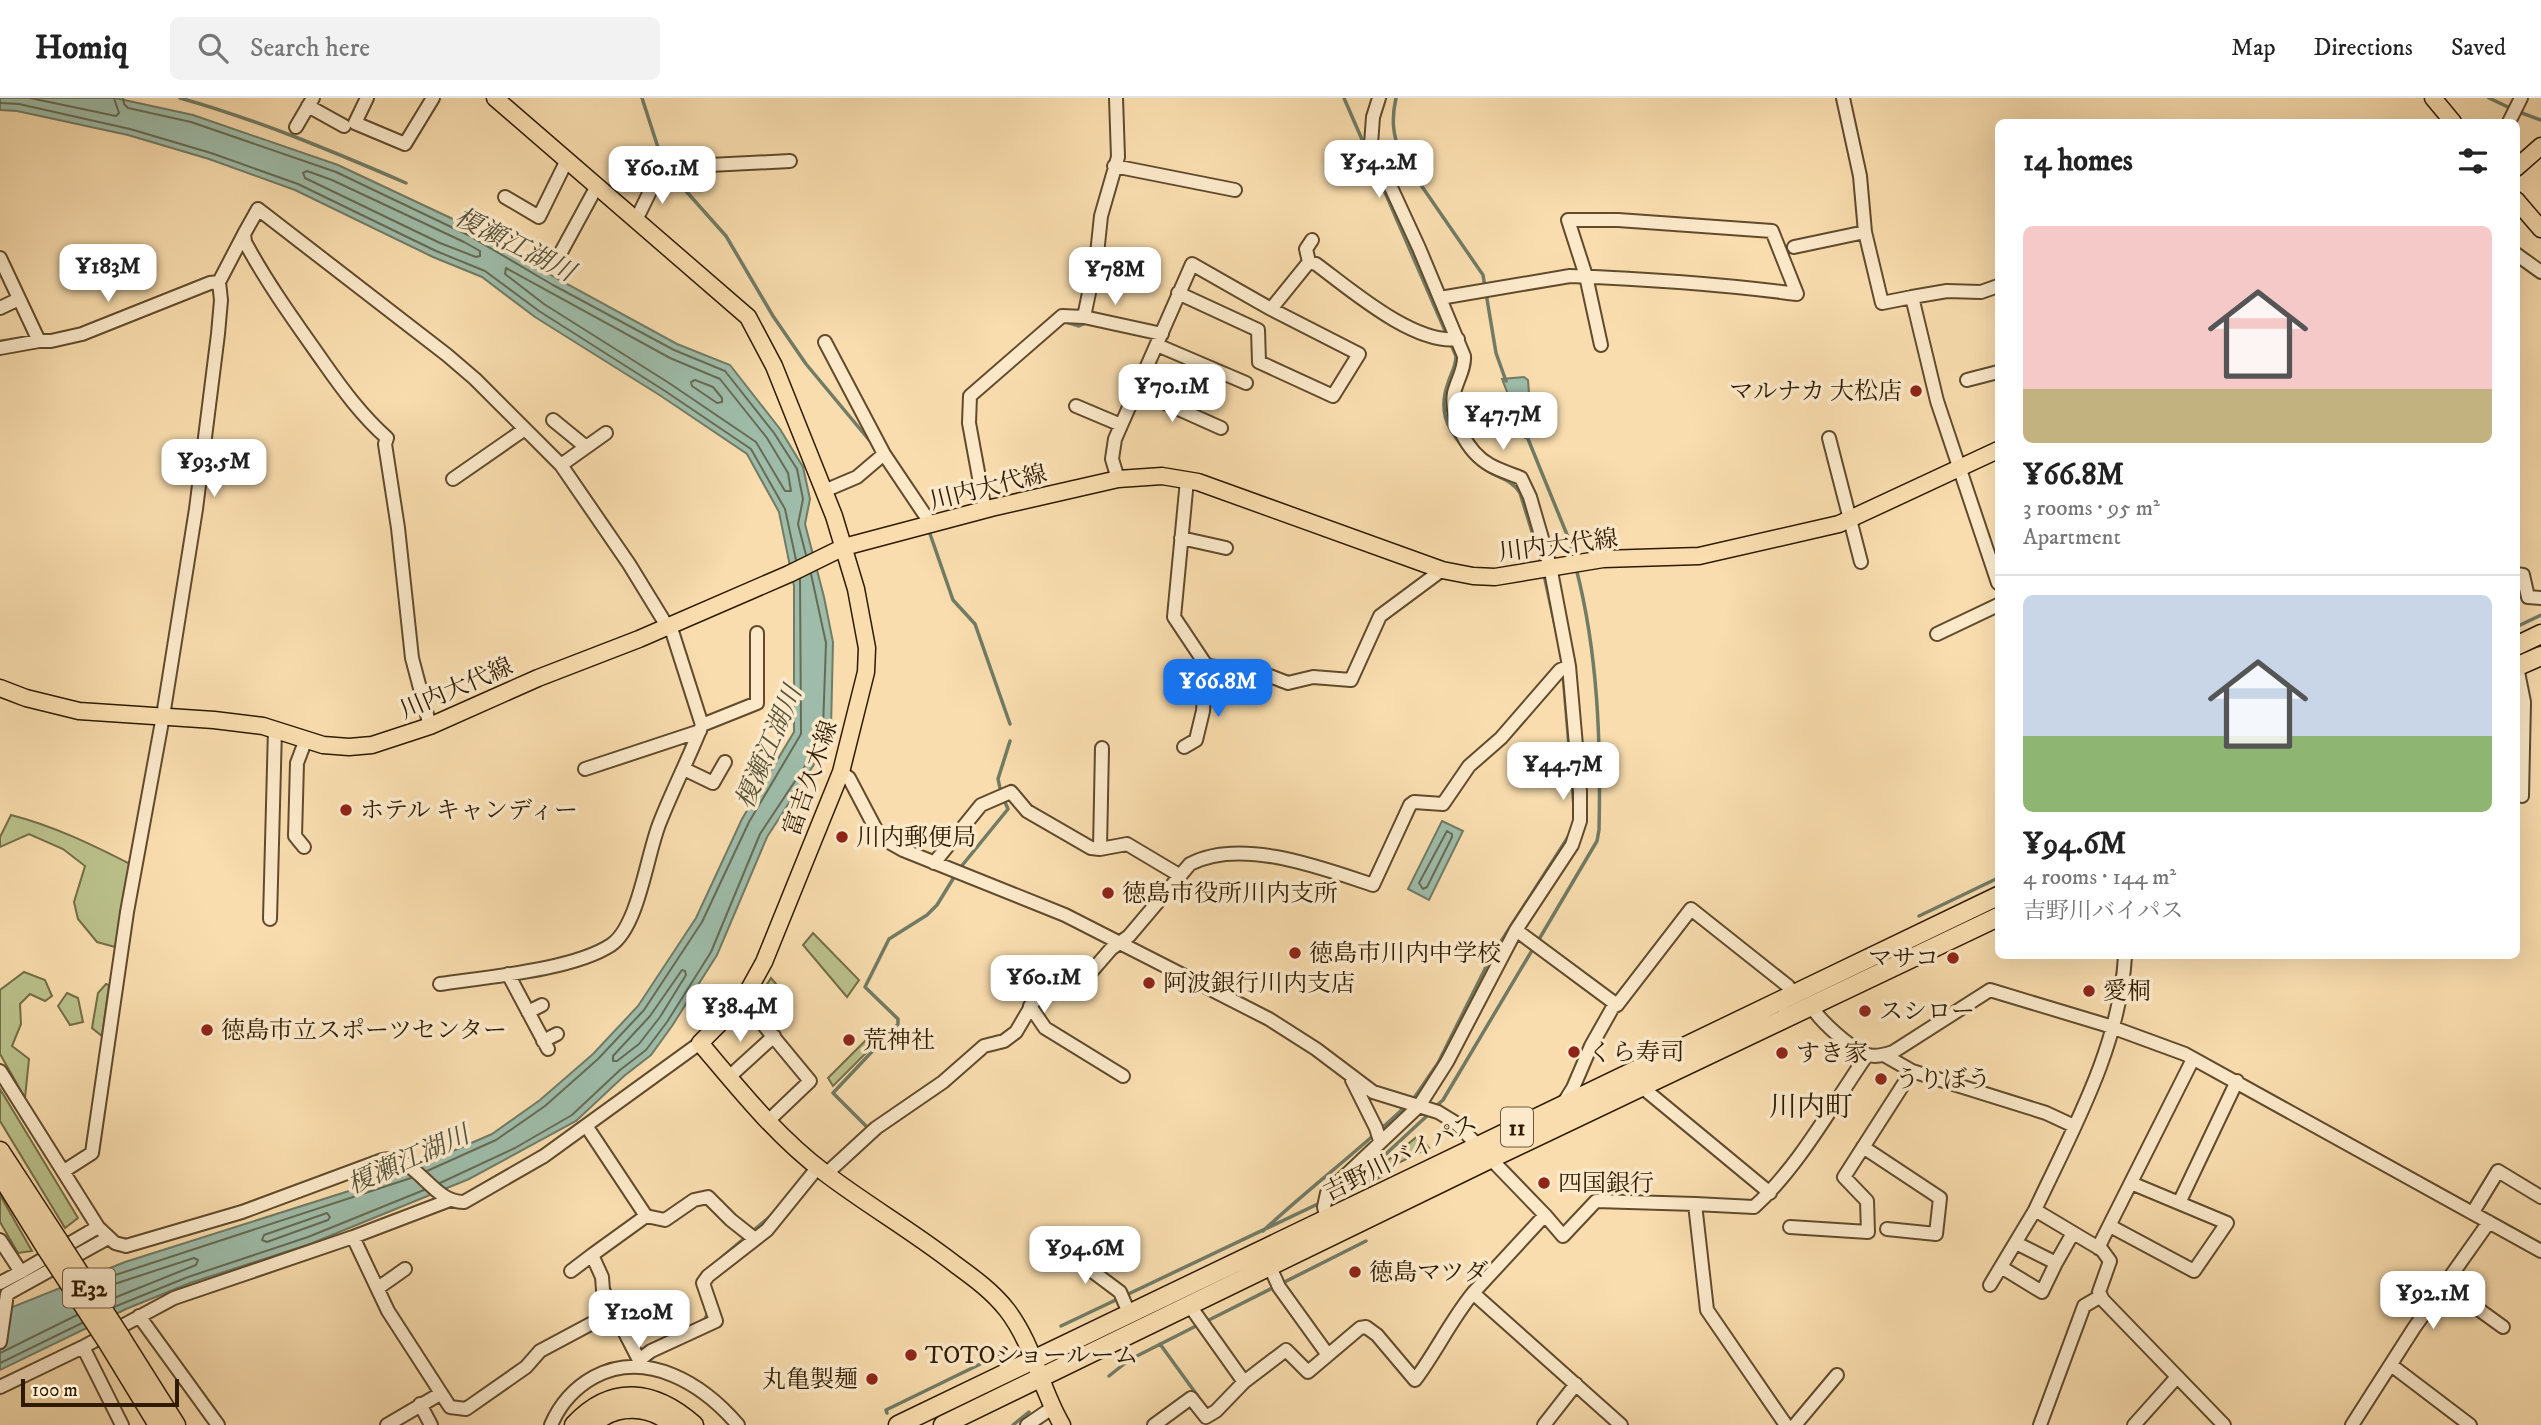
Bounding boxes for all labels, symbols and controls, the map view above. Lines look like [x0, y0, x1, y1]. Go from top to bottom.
search box [170, 17, 660, 80]
text: Homiq [35, 28, 128, 69]
icon: search [194, 29, 232, 67]
text: Search here [250, 32, 370, 65]
text: Map [2231, 33, 2276, 63]
text: Directions [2314, 33, 2413, 63]
text: Saved [2451, 33, 2506, 63]
pin: ¥54.2M [1322, 140, 1436, 200]
icon: filters [2454, 142, 2492, 180]
text: 14 homes [2023, 143, 2133, 180]
pin: ¥60.1M [605, 146, 719, 206]
text: ¥54.2M [1340, 148, 1418, 177]
text: ¥60.1M [625, 154, 699, 183]
water label: 榎瀬江湖川 [449, 201, 582, 291]
pin: ¥183M [59, 244, 157, 304]
pin: ¥78M [1074, 248, 1156, 307]
text: ¥183M [76, 252, 141, 281]
text: ¥78M [1085, 255, 1145, 284]
icon: home [2195, 271, 2321, 397]
pin: ¥70.1M [1115, 364, 1229, 424]
text: ¥70.1M [1135, 372, 1209, 401]
place label: マルナカ 大松店 [1729, 377, 1902, 407]
marker: マルナカ 大松店 [1908, 383, 1924, 399]
pin: ¥47.7M [1446, 392, 1560, 452]
text: ¥47.7M [1464, 400, 1542, 429]
pin: ¥93.5M [157, 440, 271, 499]
text: ¥93.5M [177, 447, 251, 476]
text: ¥66.8M [2023, 457, 2124, 494]
street label: 川内大代線 [926, 459, 1050, 517]
text: 3 rooms · 95 m² [2023, 494, 2160, 523]
text: Apartment [2023, 523, 2121, 552]
street label: 川内大代線 [1497, 524, 1620, 568]
icon: home [2195, 641, 2321, 767]
street label: 川内大代線 [395, 652, 517, 726]
pin: ¥66.8M [1161, 660, 1275, 719]
text: ¥66.8M [1179, 667, 1257, 696]
water label: 榎瀬江湖川 [729, 679, 811, 814]
street label: 富吉久木線 [777, 717, 845, 840]
pin: ¥44.7M [1506, 742, 1620, 802]
text: ¥44.7M [1523, 750, 1603, 779]
place label: ホテル キャンディー [360, 796, 578, 826]
marker: ホテル キャンディー [338, 802, 354, 818]
place label: 川内郵便局 [856, 823, 976, 853]
text: ¥94.6M [2023, 826, 2126, 863]
marker: 川内郵便局 [834, 829, 850, 845]
text: 4 rooms · 144 m² [2023, 863, 2176, 892]
place label: 徳島市役所川内支所 [1122, 879, 1338, 909]
marker: 徳島市役所川内支所 [1100, 885, 1116, 901]
text: 吉野川バイパス [2023, 897, 2184, 926]
place label: 徳島市川内中学校 [1309, 939, 1501, 969]
place label: マサコ [1868, 944, 1939, 974]
marker: 徳島市川内中学校 [1287, 945, 1303, 961]
marker: マサコ [1945, 950, 1961, 966]
pin: ¥60.1M [987, 956, 1101, 1015]
text: ¥60.1M [1007, 963, 1081, 992]
place label: 阿波銀行川内支店 [1163, 969, 1355, 999]
marker: 阿波銀行川内支店 [1141, 975, 1157, 991]
place label: 愛桐 [2103, 977, 2151, 1007]
marker: 愛桐 [2081, 983, 2097, 999]
pin: ¥38.4M [683, 984, 797, 1044]
text: ¥38.4M [702, 992, 778, 1021]
place label: スシロー [1879, 997, 1975, 1027]
marker: スシロー [1857, 1003, 1873, 1019]
place label: 徳島市立スポーツセンター [221, 1016, 507, 1046]
marker: 徳島市立スポーツセンター [199, 1022, 215, 1038]
place label: 荒神社 [863, 1026, 935, 1056]
marker: 荒神社 [841, 1032, 857, 1048]
place label: くら寿司 [1588, 1038, 1684, 1068]
place label: すき家 [1796, 1039, 1868, 1069]
marker: くら寿司 [1566, 1044, 1582, 1060]
marker: すき家 [1774, 1045, 1790, 1061]
place label: うりぼう [1895, 1065, 1991, 1095]
marker: うりぼう [1873, 1071, 1889, 1087]
district label: 川内町 [1769, 1090, 1853, 1125]
street label: 吉野川バイパス [1319, 1108, 1482, 1208]
road number: 11 [1501, 1108, 1533, 1146]
water label: 榎瀬江湖川 [343, 1118, 477, 1202]
place label: 四国銀行 [1558, 1169, 1654, 1199]
marker: 四国銀行 [1536, 1175, 1552, 1191]
pin: ¥94.6M [1028, 1226, 1142, 1286]
text: ¥94.6M [1045, 1234, 1125, 1263]
place label: 徳島マツダ [1369, 1258, 1488, 1288]
marker: 徳島マツダ [1347, 1264, 1363, 1280]
road number: E32 [63, 1268, 115, 1308]
pin: ¥92.1M [2376, 1272, 2490, 1331]
text: ¥92.1M [2396, 1279, 2470, 1308]
pin: ¥120M [590, 1290, 688, 1350]
text: ¥120M [605, 1298, 673, 1327]
place label: TOTOショールーム [925, 1341, 1138, 1371]
marker: TOTOショールーム [903, 1347, 919, 1363]
place label: 丸亀製麺 [762, 1365, 858, 1395]
marker: 丸亀製麺 [864, 1371, 880, 1387]
scale bar [21, 1376, 178, 1408]
text: 100 m [32, 1379, 78, 1402]

